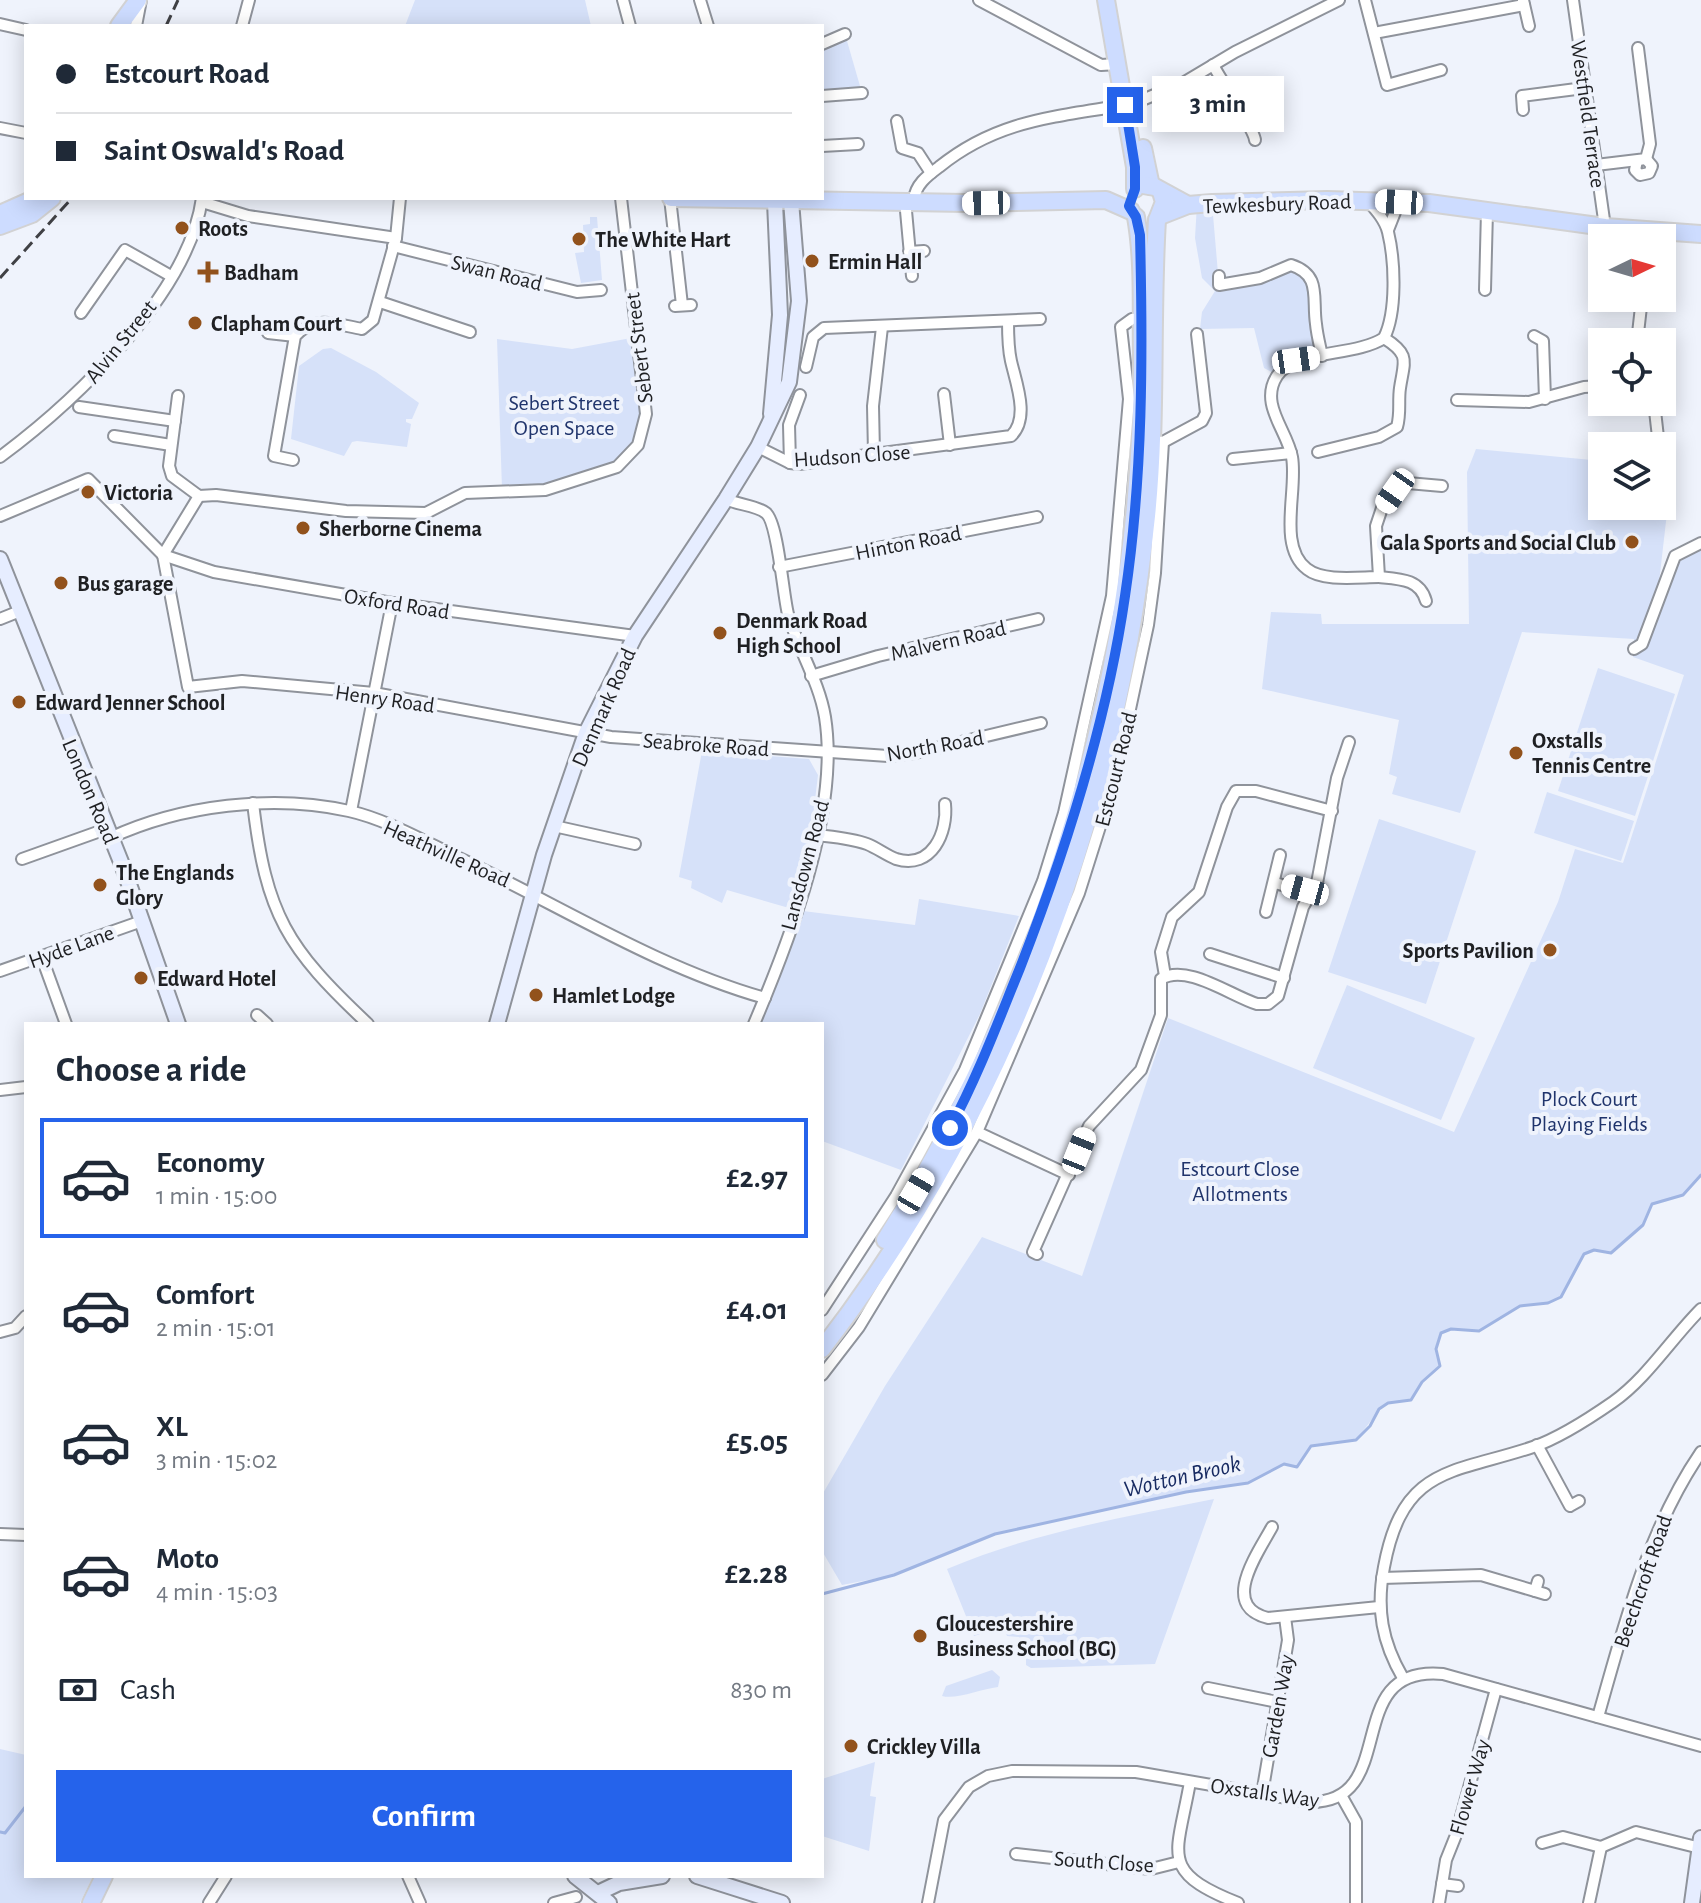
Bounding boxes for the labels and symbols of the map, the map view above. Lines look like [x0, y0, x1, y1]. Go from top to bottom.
street label: Westfield Terrace [1567, 39, 1609, 189]
callout: 3 min [1153, 77, 1285, 133]
route end [1107, 87, 1143, 123]
car [1374, 189, 1424, 215]
street label: Tewkesbury Road [1202, 190, 1352, 218]
car [962, 191, 1010, 215]
place label: Roots [198, 218, 248, 240]
marker: Roots [173, 219, 191, 237]
north arrow [1588, 224, 1676, 312]
place label: The White Hart [595, 229, 731, 251]
marker: The White Hart [570, 230, 588, 248]
street label: Swan Road [449, 251, 545, 295]
place label: Ermin Hall [828, 251, 922, 273]
marker: Ermin Hall [803, 252, 821, 270]
place label: Badham [224, 262, 299, 284]
marker: Badham [199, 263, 217, 281]
street label: Sebert Street [621, 291, 657, 404]
street label: Alvin Street [81, 296, 161, 387]
place label: Clapham Court [211, 313, 342, 335]
marker: Clapham Court [186, 314, 204, 332]
car [1271, 345, 1321, 375]
park label: Sebert Street Open Space [508, 392, 620, 439]
street label: Hudson Close [793, 441, 911, 471]
car [1371, 464, 1419, 518]
place label: Victoria [104, 482, 174, 504]
marker: Victoria [79, 483, 97, 501]
place label: Sherborne Cinema [319, 518, 483, 540]
marker: Sherborne Cinema [294, 519, 312, 537]
street label: Hinton Road [853, 522, 963, 564]
place label: Gala Sports and Social Club [1380, 532, 1616, 554]
marker: Gala Sports and Social Club [1623, 533, 1641, 551]
place label: Bus garage [77, 573, 174, 595]
marker: Bus garage [52, 574, 70, 592]
street label: Oxford Road [343, 585, 451, 623]
place label: Denmark Road High School [736, 610, 868, 657]
street label: Malvern Road [888, 617, 1008, 665]
marker: Denmark Road High School [711, 624, 729, 642]
street label: Denmark Road [568, 645, 640, 770]
street label: Henry Road [334, 681, 436, 717]
place label: Edward Jenner School [35, 692, 226, 714]
marker: Edward Jenner School [10, 693, 28, 711]
street label: Estcourt Road [1091, 710, 1141, 829]
street label: North Road [885, 727, 985, 765]
street label: Seabroke Road [642, 730, 770, 760]
place label: Oxstalls Tennis Centre [1532, 730, 1651, 777]
street label: London Road [58, 736, 122, 847]
marker: Oxstalls Tennis Centre [1507, 744, 1525, 762]
street label: Lansdown Road [777, 798, 833, 933]
street label: Heathville Road [380, 816, 513, 892]
place label: The Englands Glory [116, 862, 234, 910]
car [1279, 872, 1331, 908]
marker: The Englands Glory [91, 876, 109, 894]
street label: Hyde Lane [26, 921, 117, 973]
place label: Sports Pavilion [1402, 940, 1534, 962]
marker: Sports Pavilion [1541, 941, 1559, 959]
place label: Edward Hotel [157, 968, 277, 990]
marker: Edward Hotel [132, 969, 150, 987]
place label: Hamlet Lodge [552, 985, 675, 1007]
marker: Hamlet Lodge [527, 986, 545, 1004]
park label: Plock Court Playing Fields [1530, 1088, 1648, 1135]
route start [932, 1110, 968, 1146]
car [1059, 1124, 1099, 1178]
park label: Estcourt Close Allotments [1180, 1158, 1300, 1205]
car [894, 1164, 938, 1218]
water label: Wotton Brook [1121, 1452, 1243, 1502]
street label: Beechcroft Road [1610, 1512, 1676, 1651]
place label: Gloucestershire Business School (BG) [936, 1613, 1117, 1660]
marker: Gloucestershire Business School (BG) [911, 1627, 929, 1645]
street label: Garden Way [1258, 1652, 1298, 1759]
place label: Crickley Villa [867, 1736, 981, 1759]
street label: Flower Way [1446, 1736, 1494, 1838]
marker: Crickley Villa [842, 1737, 860, 1755]
street label: Oxstalls Way [1209, 1774, 1321, 1812]
street label: South Close [1053, 1848, 1155, 1876]

